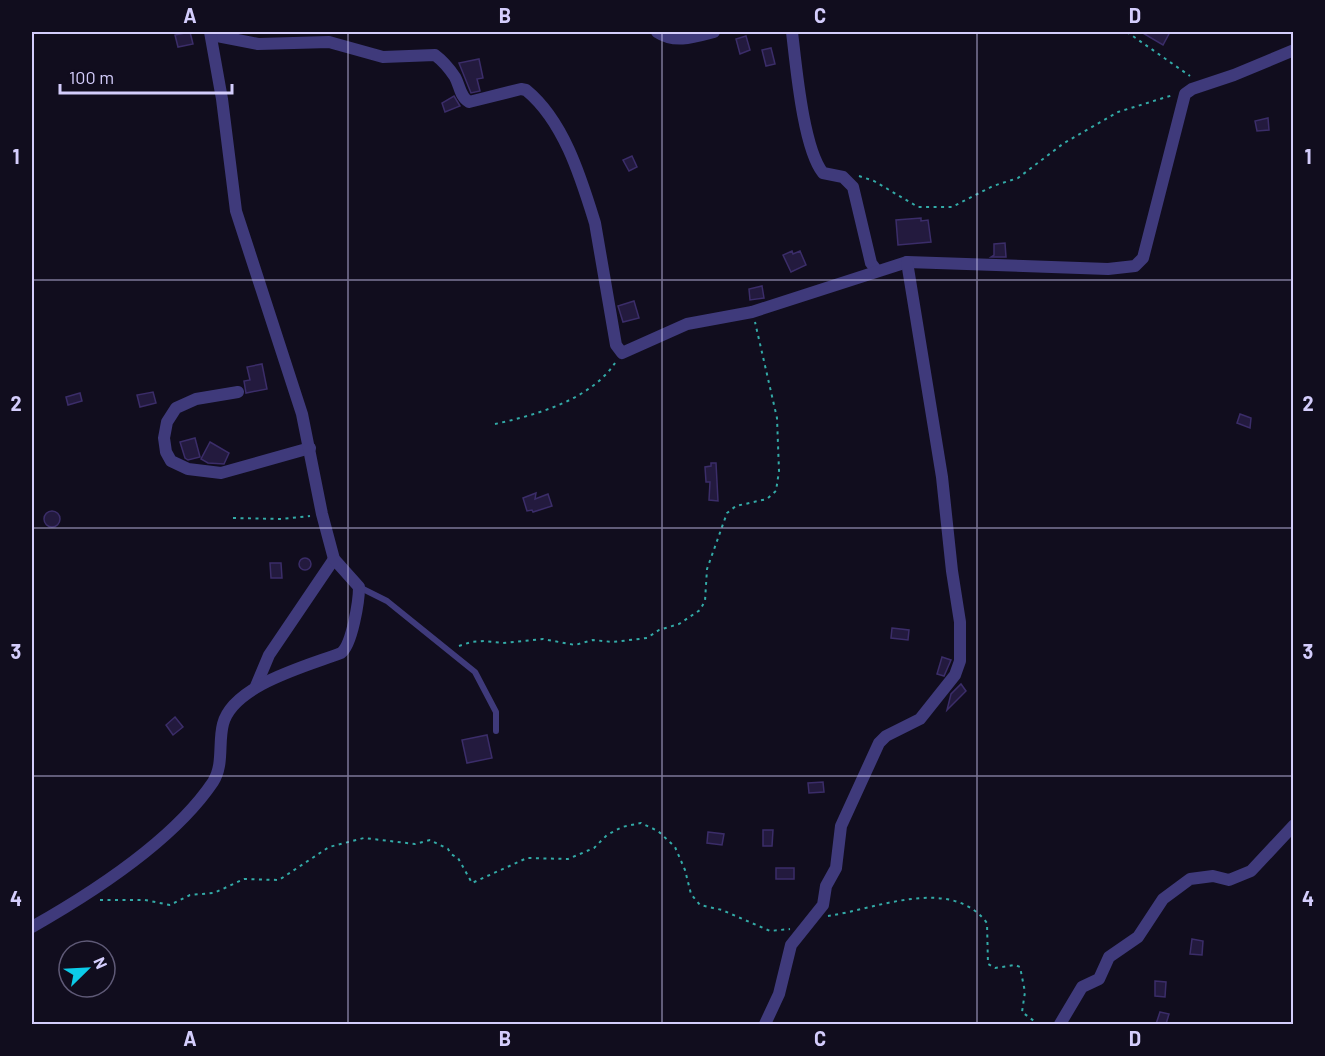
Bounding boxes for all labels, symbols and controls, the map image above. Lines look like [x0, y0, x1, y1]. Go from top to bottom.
text: A [183, 3, 197, 27]
text: B [499, 3, 511, 27]
text: C [814, 3, 826, 27]
text: D [1129, 3, 1141, 27]
scale bar [60, 57, 232, 95]
text: 100 m [69, 66, 114, 88]
text: 1 [12, 144, 20, 168]
text: 1 [1304, 144, 1312, 168]
text: 2 [10, 391, 22, 415]
text: 2 [1302, 391, 1314, 415]
text: 3 [11, 639, 21, 663]
text: 3 [1303, 639, 1313, 663]
text: 4 [10, 886, 22, 910]
text: 4 [1302, 886, 1314, 910]
north arrow [57, 939, 117, 999]
text: N [90, 954, 112, 971]
text: A [183, 1026, 197, 1050]
text: B [499, 1026, 511, 1050]
text: C [814, 1026, 826, 1050]
text: D [1129, 1026, 1141, 1050]

